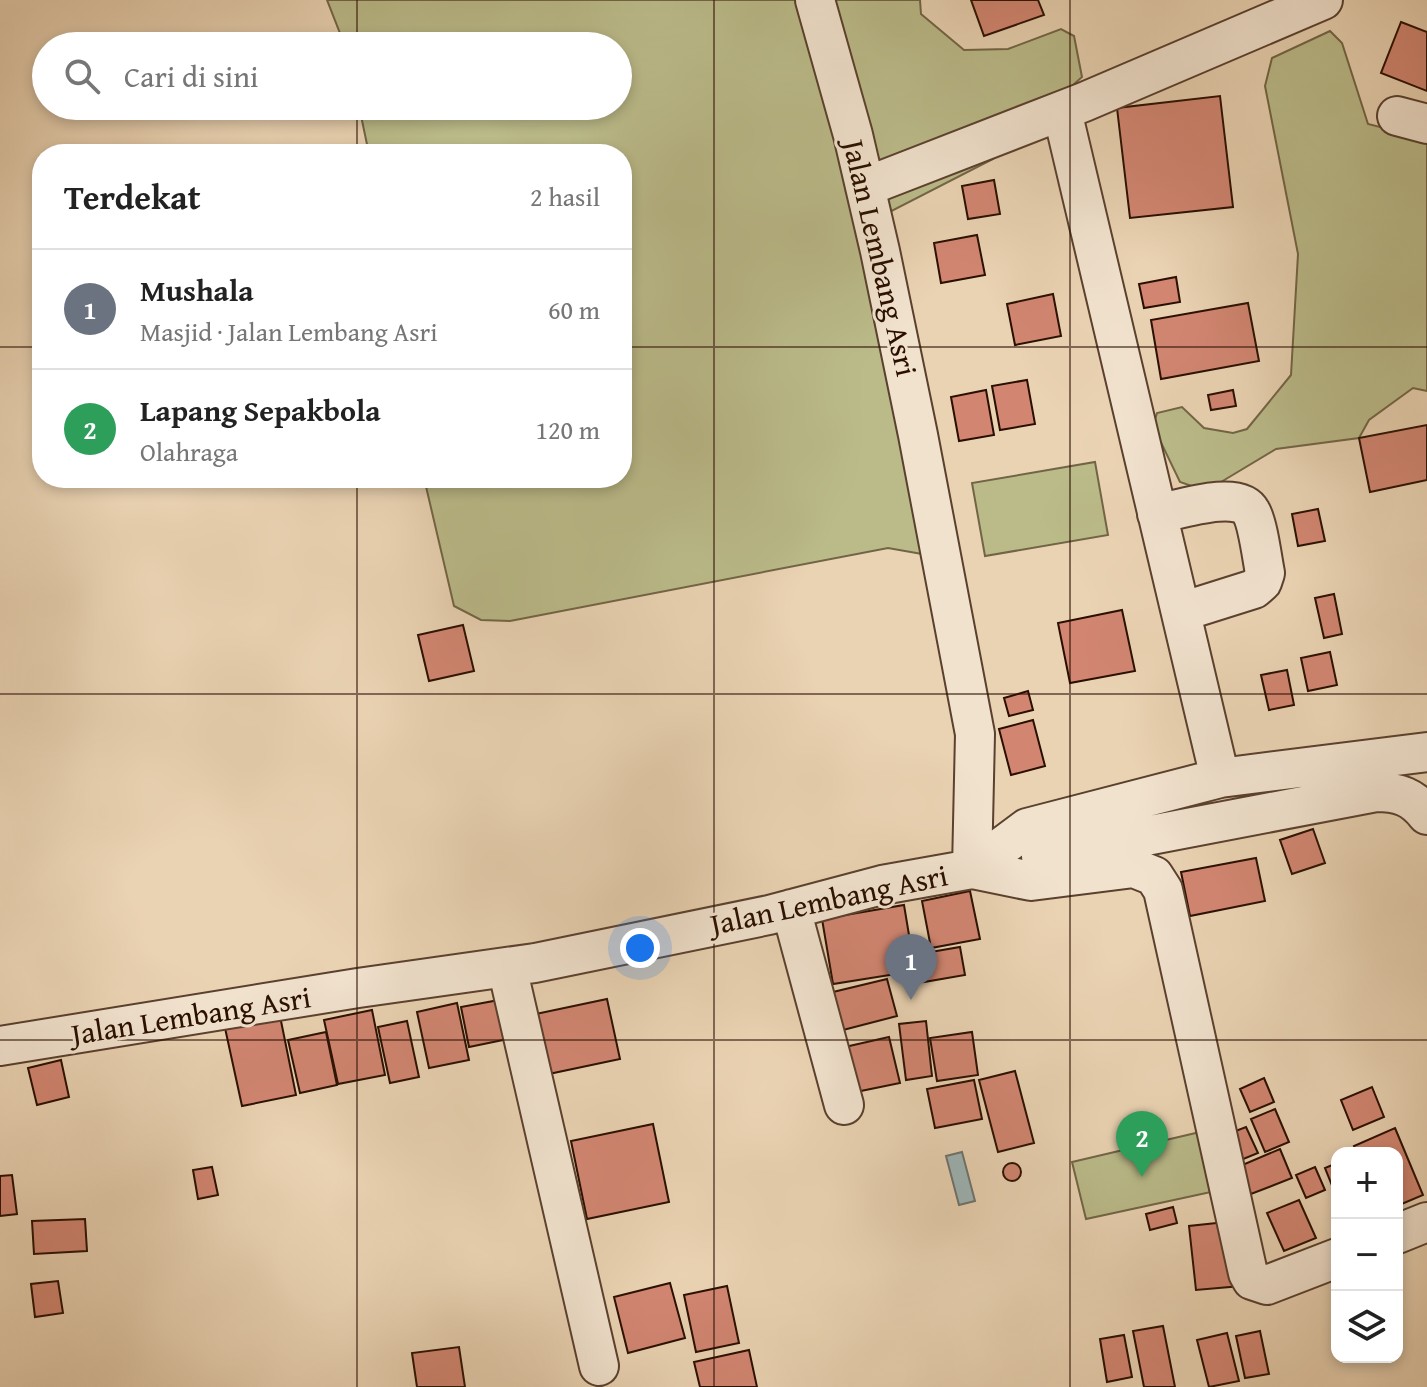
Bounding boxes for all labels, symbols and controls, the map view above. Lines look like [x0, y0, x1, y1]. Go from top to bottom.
search box [32, 32, 632, 120]
icon: search [60, 54, 104, 98]
text: Cari di sini [124, 54, 259, 98]
street label: Jalan Lembang Asri [831, 131, 930, 381]
text: Terdekat [64, 172, 201, 221]
text: 2 hasil [530, 177, 600, 216]
text: Mushala [140, 268, 254, 312]
text: 1 [83, 290, 97, 329]
text: 60 m [548, 290, 600, 329]
text: Masjid · Jalan Lembang Asri [140, 312, 437, 351]
text: Lapang Sepakbola [140, 388, 381, 432]
text: 2 [83, 410, 97, 449]
text: 120 m [535, 410, 600, 449]
text: Olahraga [140, 432, 238, 471]
street label: Jalan Lembang Asri [702, 852, 952, 947]
your location [620, 928, 660, 968]
pin: 1 [885, 934, 937, 1000]
street label: Jalan Lembang Asri [64, 974, 314, 1056]
pin: 2 [1116, 1111, 1168, 1177]
map controls [1331, 1147, 1403, 1363]
button: + [1331, 1147, 1403, 1219]
button: − [1331, 1219, 1403, 1291]
button: layers [1331, 1291, 1403, 1363]

